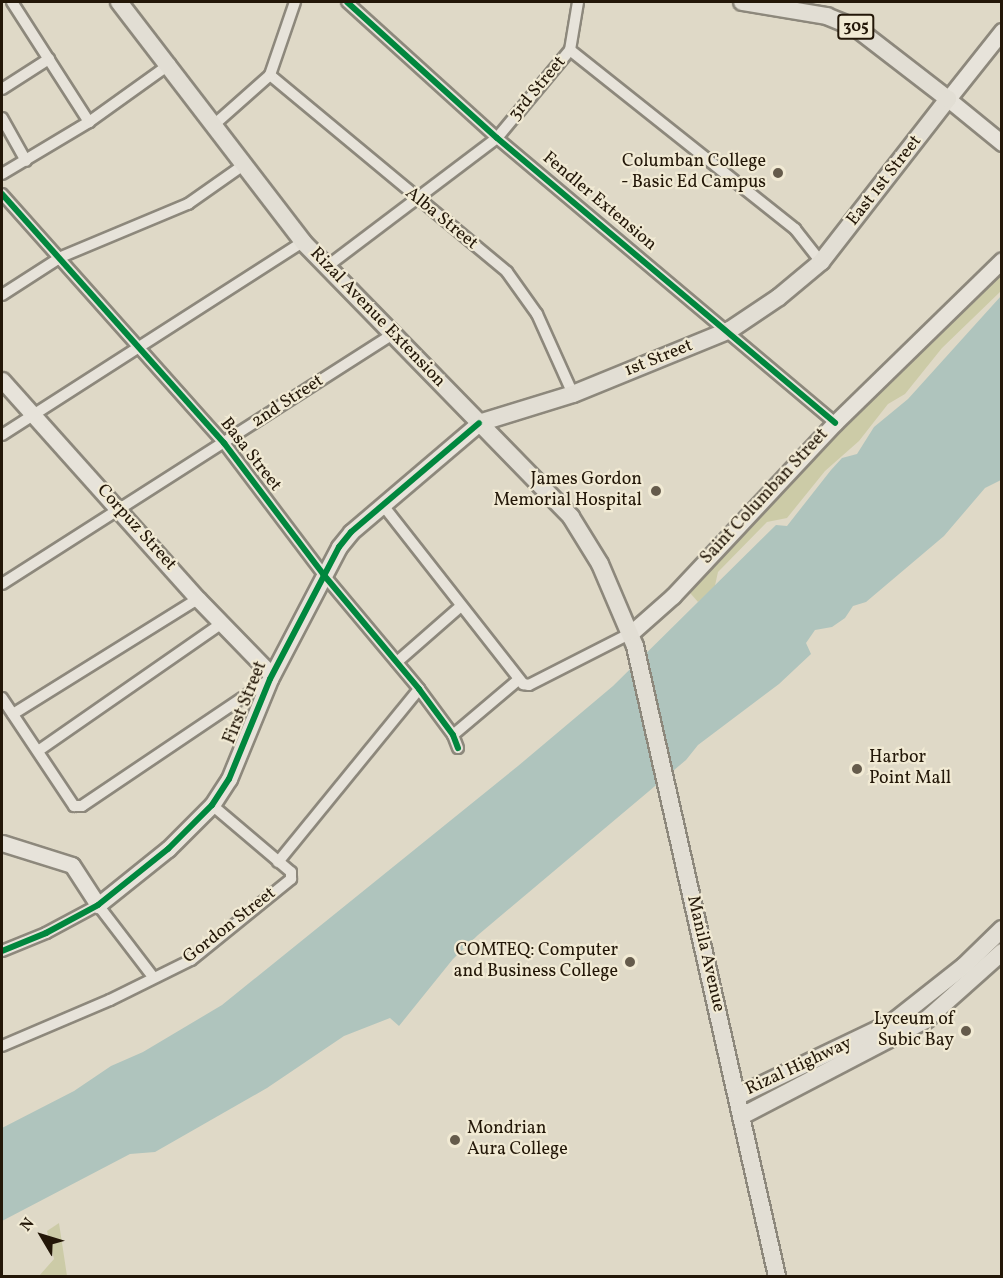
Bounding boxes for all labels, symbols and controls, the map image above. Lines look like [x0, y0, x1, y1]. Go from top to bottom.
road number: 305 [836, 14, 876, 40]
street label: 3rd Street [505, 52, 571, 126]
street label: East 1st Street [843, 131, 927, 231]
street label: Fendler Extension [537, 148, 661, 256]
place label: Columban College - Basic Ed Campus [621, 152, 766, 195]
marker: Columban College - Basic Ed Campus [771, 166, 785, 180]
street label: Alba Street [400, 183, 482, 255]
street label: Rizal Avenue Extension [305, 244, 449, 392]
street label: 1st Street [622, 336, 696, 382]
street label: 2nd Street [248, 371, 328, 433]
street label: Basa Street [215, 414, 285, 496]
street label: Saint Columban Street [696, 425, 834, 569]
place label: James Gordon Memorial Hospital [493, 470, 642, 512]
street label: Corpuz Street [91, 480, 181, 576]
marker: James Gordon Memorial Hospital [647, 482, 665, 500]
street label: First Street [220, 658, 272, 748]
place label: Harbor Point Mall [869, 748, 951, 790]
marker: Harbor Point Mall [850, 762, 864, 776]
street label: Gordon Street [179, 883, 281, 969]
street label: Manila Avenue [681, 894, 729, 1014]
place label: COMTEQ: Computer and Business College [454, 941, 618, 984]
marker: COMTEQ: Computer and Business College [623, 955, 637, 969]
place label: Lyceum of Subic Bay [874, 1010, 954, 1052]
marker: Lyceum of Subic Bay [959, 1024, 973, 1038]
street label: Rizal Highway [742, 1033, 856, 1101]
place label: Mondrian Aura College [467, 1119, 568, 1162]
marker: Mondrian Aura College [448, 1133, 462, 1147]
north arrow [12, 1206, 72, 1266]
text: N [16, 1214, 40, 1236]

